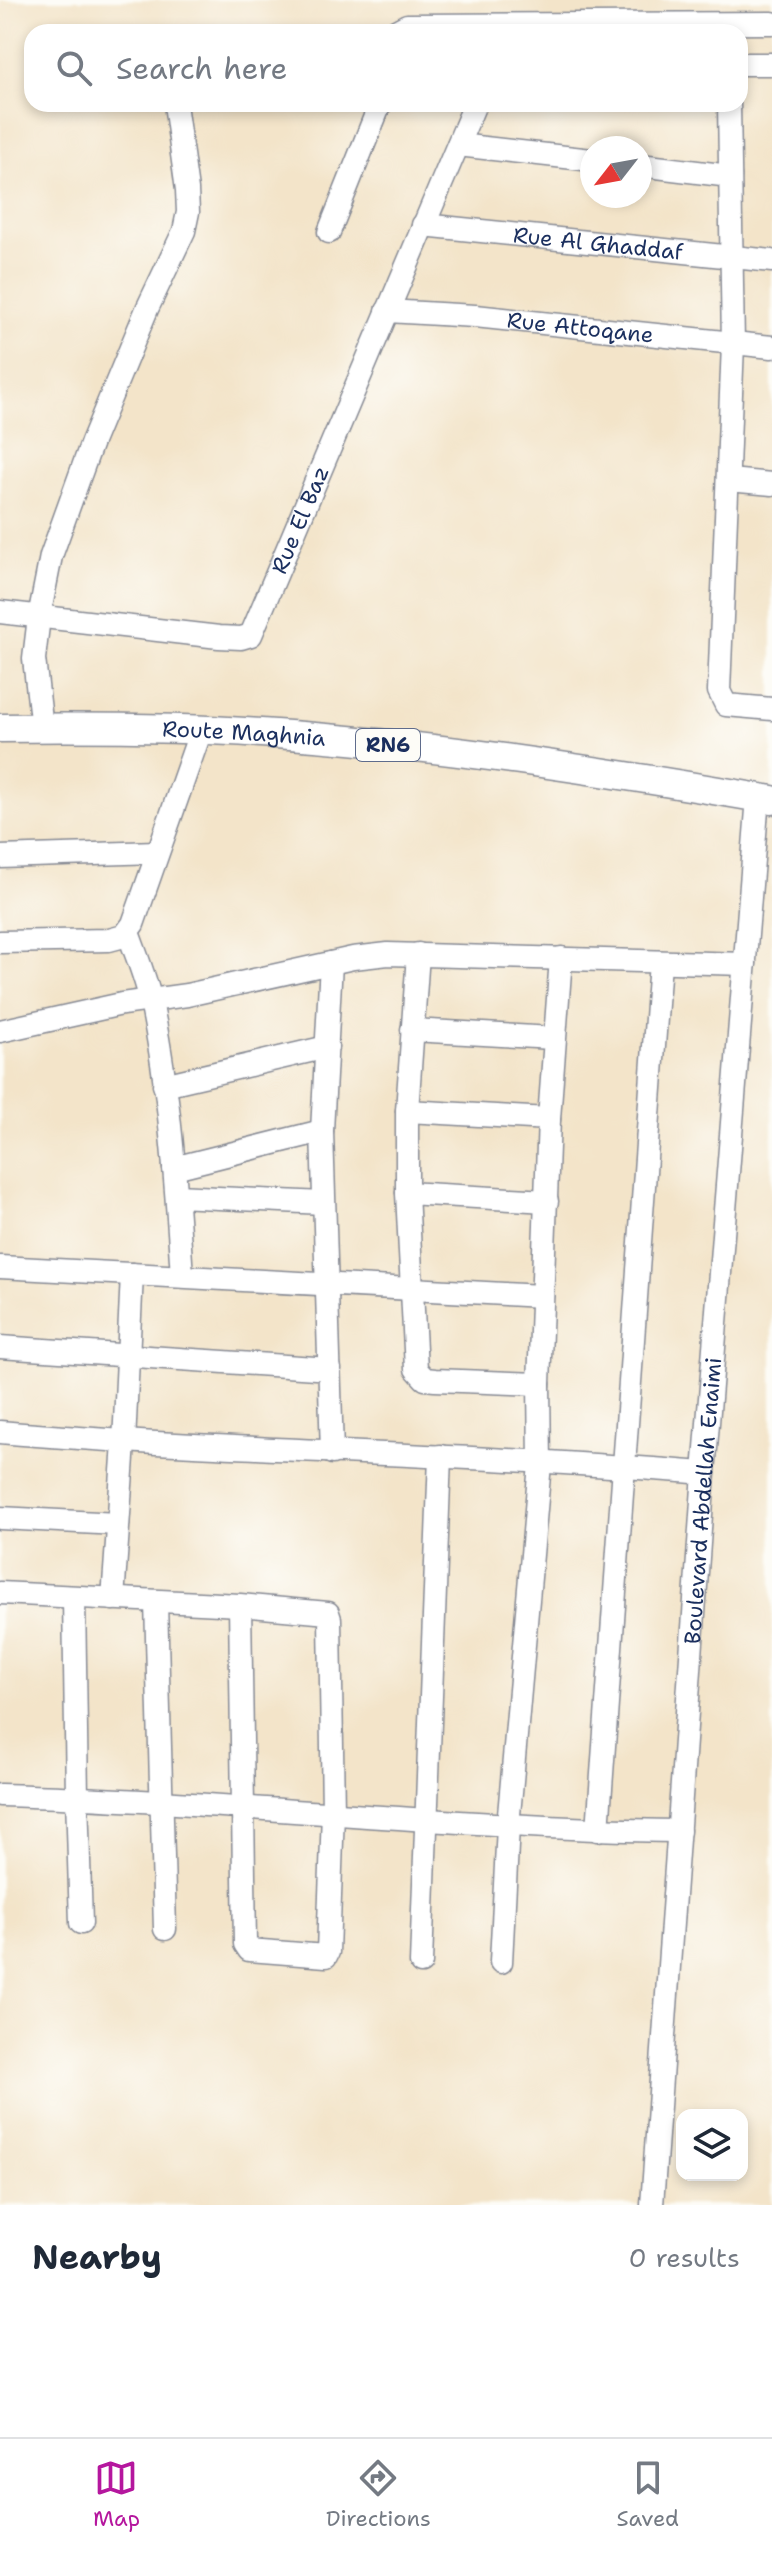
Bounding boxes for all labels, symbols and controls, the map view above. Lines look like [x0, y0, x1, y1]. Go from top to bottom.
search box [24, 24, 748, 112]
icon: search [52, 46, 96, 90]
text: Search here [116, 48, 287, 89]
north arrow [580, 136, 652, 208]
street label: Rue Al Ghaddaf [512, 220, 685, 266]
street label: Rue Attoqane [506, 305, 655, 349]
street label: Rue El Baz [264, 461, 335, 578]
street label: Route Maghnia [162, 714, 327, 752]
road number: RN6 [356, 729, 420, 761]
street label: Boulevard Abdellah Enaimi [677, 1356, 728, 1645]
map controls [676, 2109, 748, 2181]
button: layers [676, 2109, 748, 2181]
text: Nearby [32, 2234, 162, 2280]
text: 0 results [628, 2240, 740, 2275]
tab: Map [93, 2456, 140, 2533]
tab: Directions [326, 2456, 431, 2533]
tab: Saved [617, 2456, 679, 2533]

